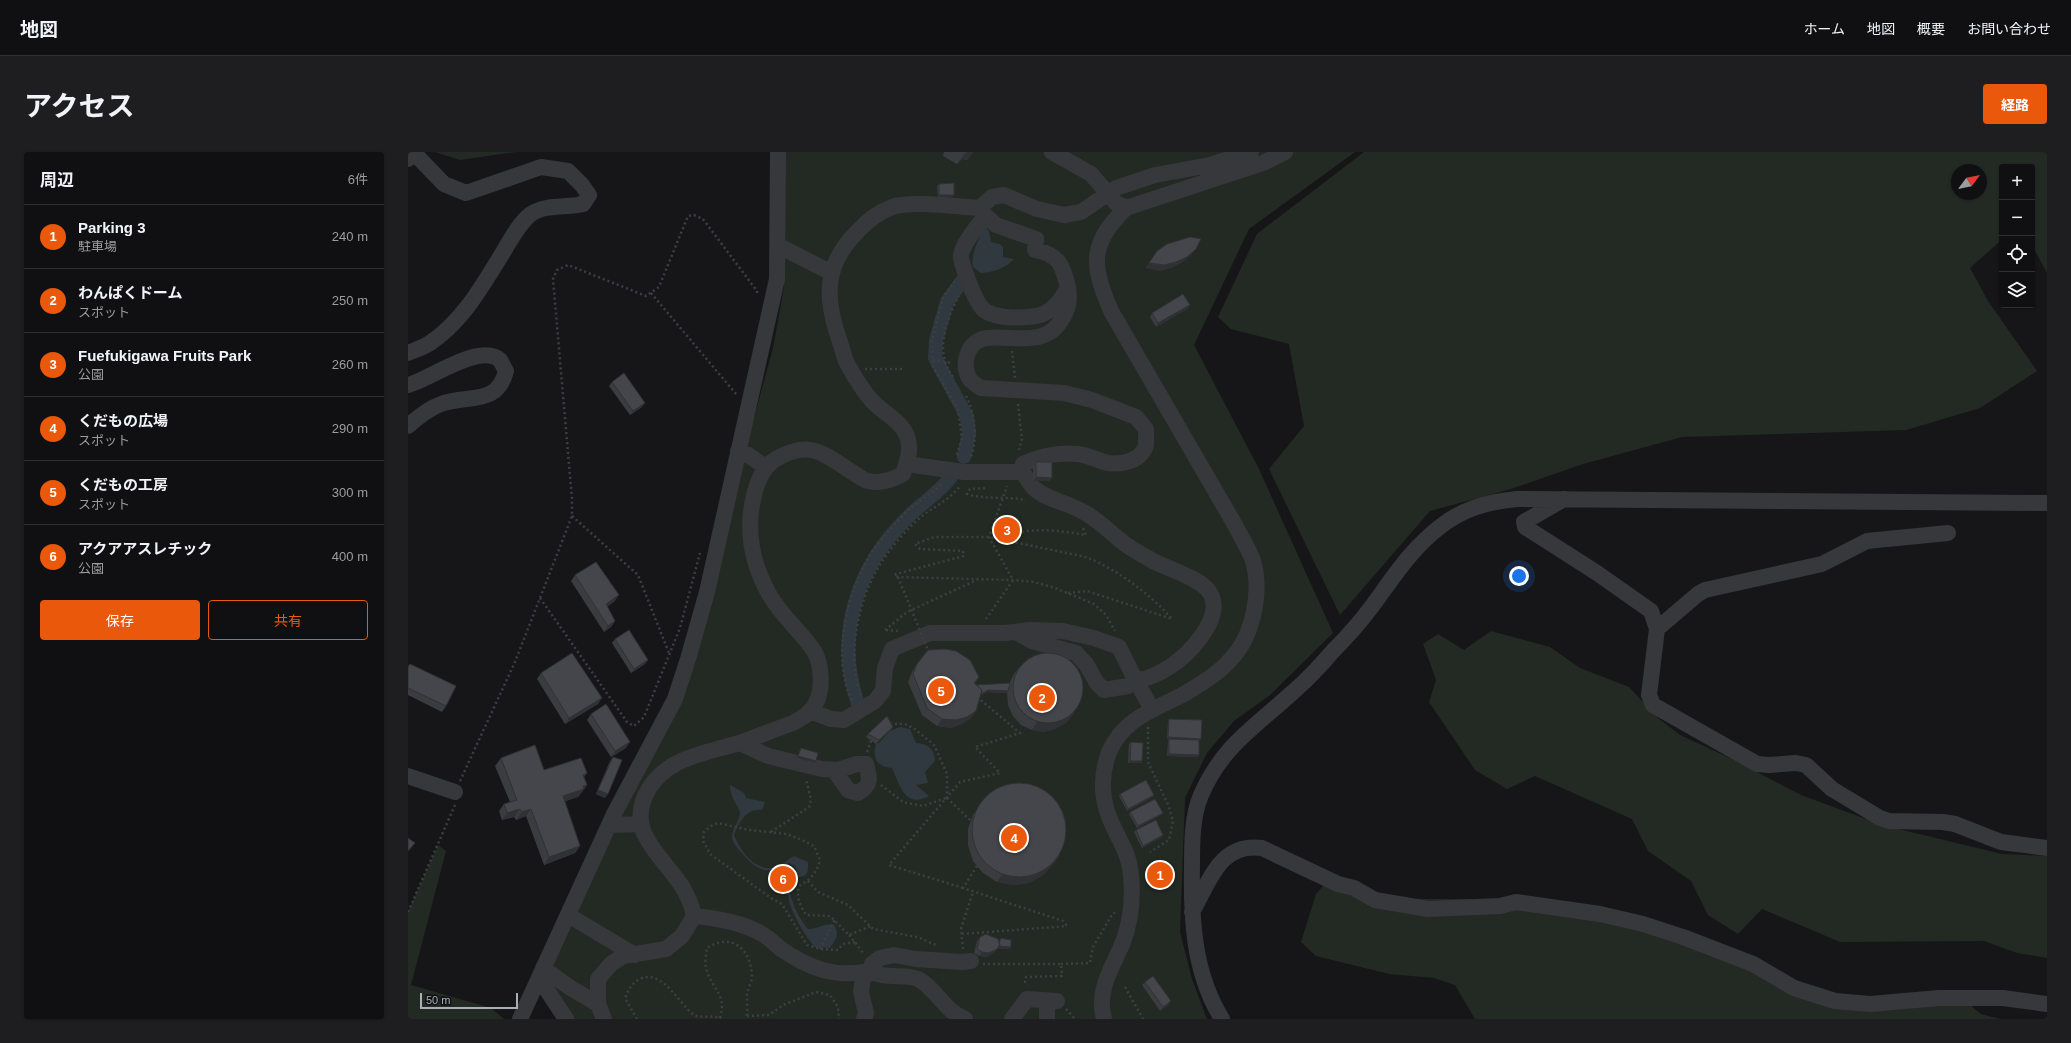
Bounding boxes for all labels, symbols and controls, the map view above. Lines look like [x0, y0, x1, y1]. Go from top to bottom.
text: 地図 [20, 19, 58, 40]
text: ホーム [1803, 21, 1845, 37]
text: 地図 [1867, 21, 1895, 37]
text: 概要 [1917, 21, 1945, 37]
text: お問い合わせ [1967, 21, 2051, 37]
button: 経路 [1983, 84, 2047, 124]
text: アクセス [24, 91, 135, 122]
north arrow [1951, 164, 1987, 200]
map controls [1999, 164, 2035, 308]
button: + [1999, 164, 2035, 200]
text: 周辺 [40, 171, 74, 190]
text: 6件 [348, 172, 368, 187]
button: − [1999, 200, 2035, 236]
text: Parking 3 [78, 219, 146, 236]
text: 1 [49, 229, 57, 244]
text: 240 m [332, 229, 368, 244]
button: locate [1999, 236, 2035, 272]
text: 駐車場 [78, 239, 117, 254]
button: layers [1999, 272, 2035, 308]
text: わんぱくドーム [78, 284, 183, 301]
text: 2 [49, 293, 57, 308]
text: 250 m [332, 293, 368, 308]
text: スポット [78, 305, 130, 320]
text: Fuefukigawa Fruits Park [78, 347, 251, 364]
text: 3 [49, 357, 57, 372]
text: 260 m [332, 357, 368, 372]
text: 公園 [78, 367, 104, 382]
text: くだもの広場 [78, 412, 168, 429]
text: 4 [49, 421, 57, 436]
text: 290 m [332, 421, 368, 436]
text: スポット [78, 433, 130, 448]
text: くだもの工房 [78, 476, 168, 493]
text: 5 [49, 485, 57, 500]
text: 300 m [332, 485, 368, 500]
text: スポット [78, 497, 130, 512]
pin: 3 [994, 515, 1020, 545]
text: アクアアスレチック [78, 540, 212, 557]
text: 6 [49, 549, 57, 564]
text: 400 m [332, 549, 368, 564]
text: 公園 [78, 561, 104, 576]
your location [1509, 566, 1529, 586]
button: 保存 [40, 600, 200, 640]
button: 共有 [208, 600, 368, 640]
pin: 5 [928, 676, 954, 706]
pin: 2 [1029, 683, 1055, 713]
pin: 4 [1001, 823, 1027, 853]
pin: 1 [1147, 860, 1173, 890]
pin: 6 [770, 864, 796, 894]
scale bar [420, 991, 518, 1010]
text: 50 m [426, 994, 450, 1006]

